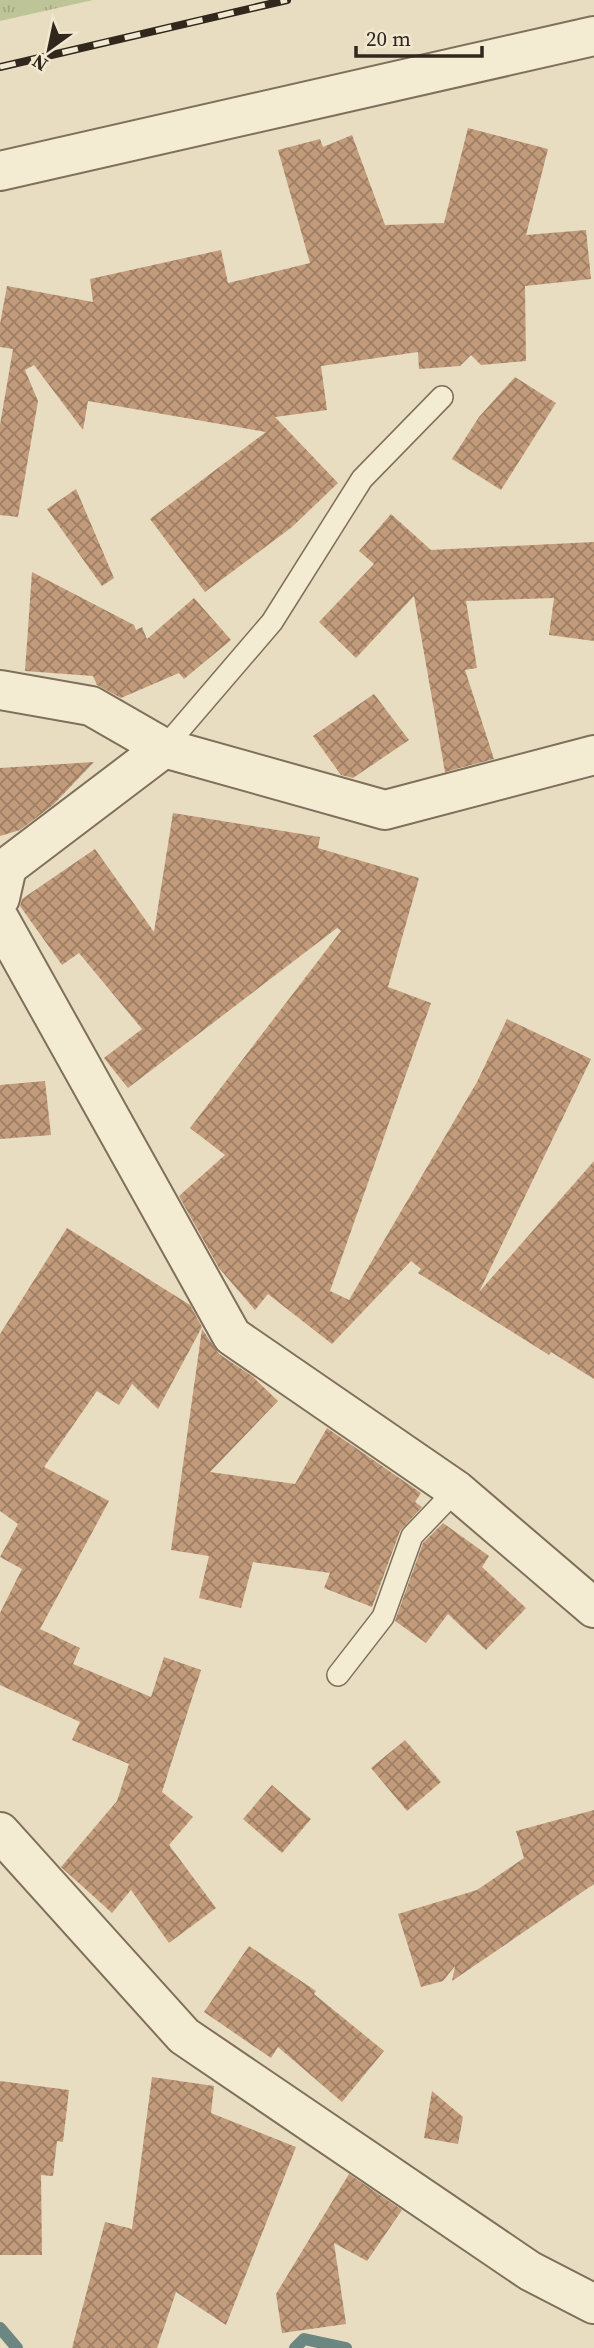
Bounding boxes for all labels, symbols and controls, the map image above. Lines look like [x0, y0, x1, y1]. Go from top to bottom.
north arrow [14, 14, 84, 84]
scale bar [356, 14, 482, 58]
text: 20 m [366, 24, 411, 53]
text: N [27, 48, 53, 78]

